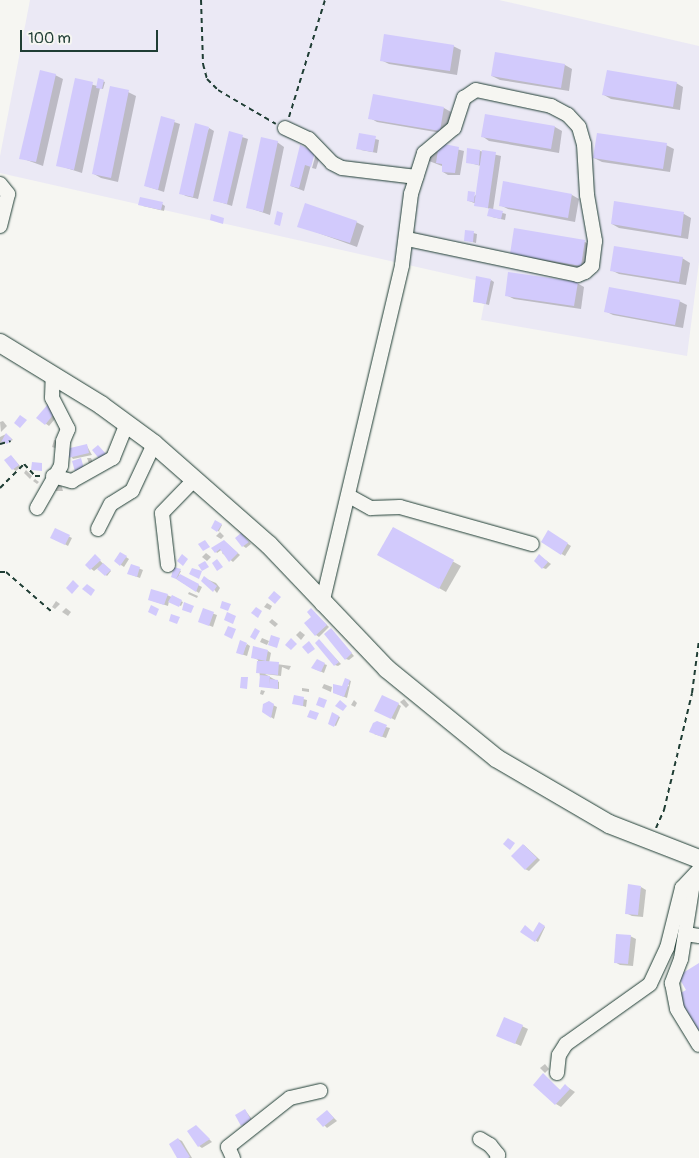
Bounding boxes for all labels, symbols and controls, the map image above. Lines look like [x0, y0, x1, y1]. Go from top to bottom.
scale bar [22, 20, 160, 52]
text: 100 m [28, 29, 71, 48]

